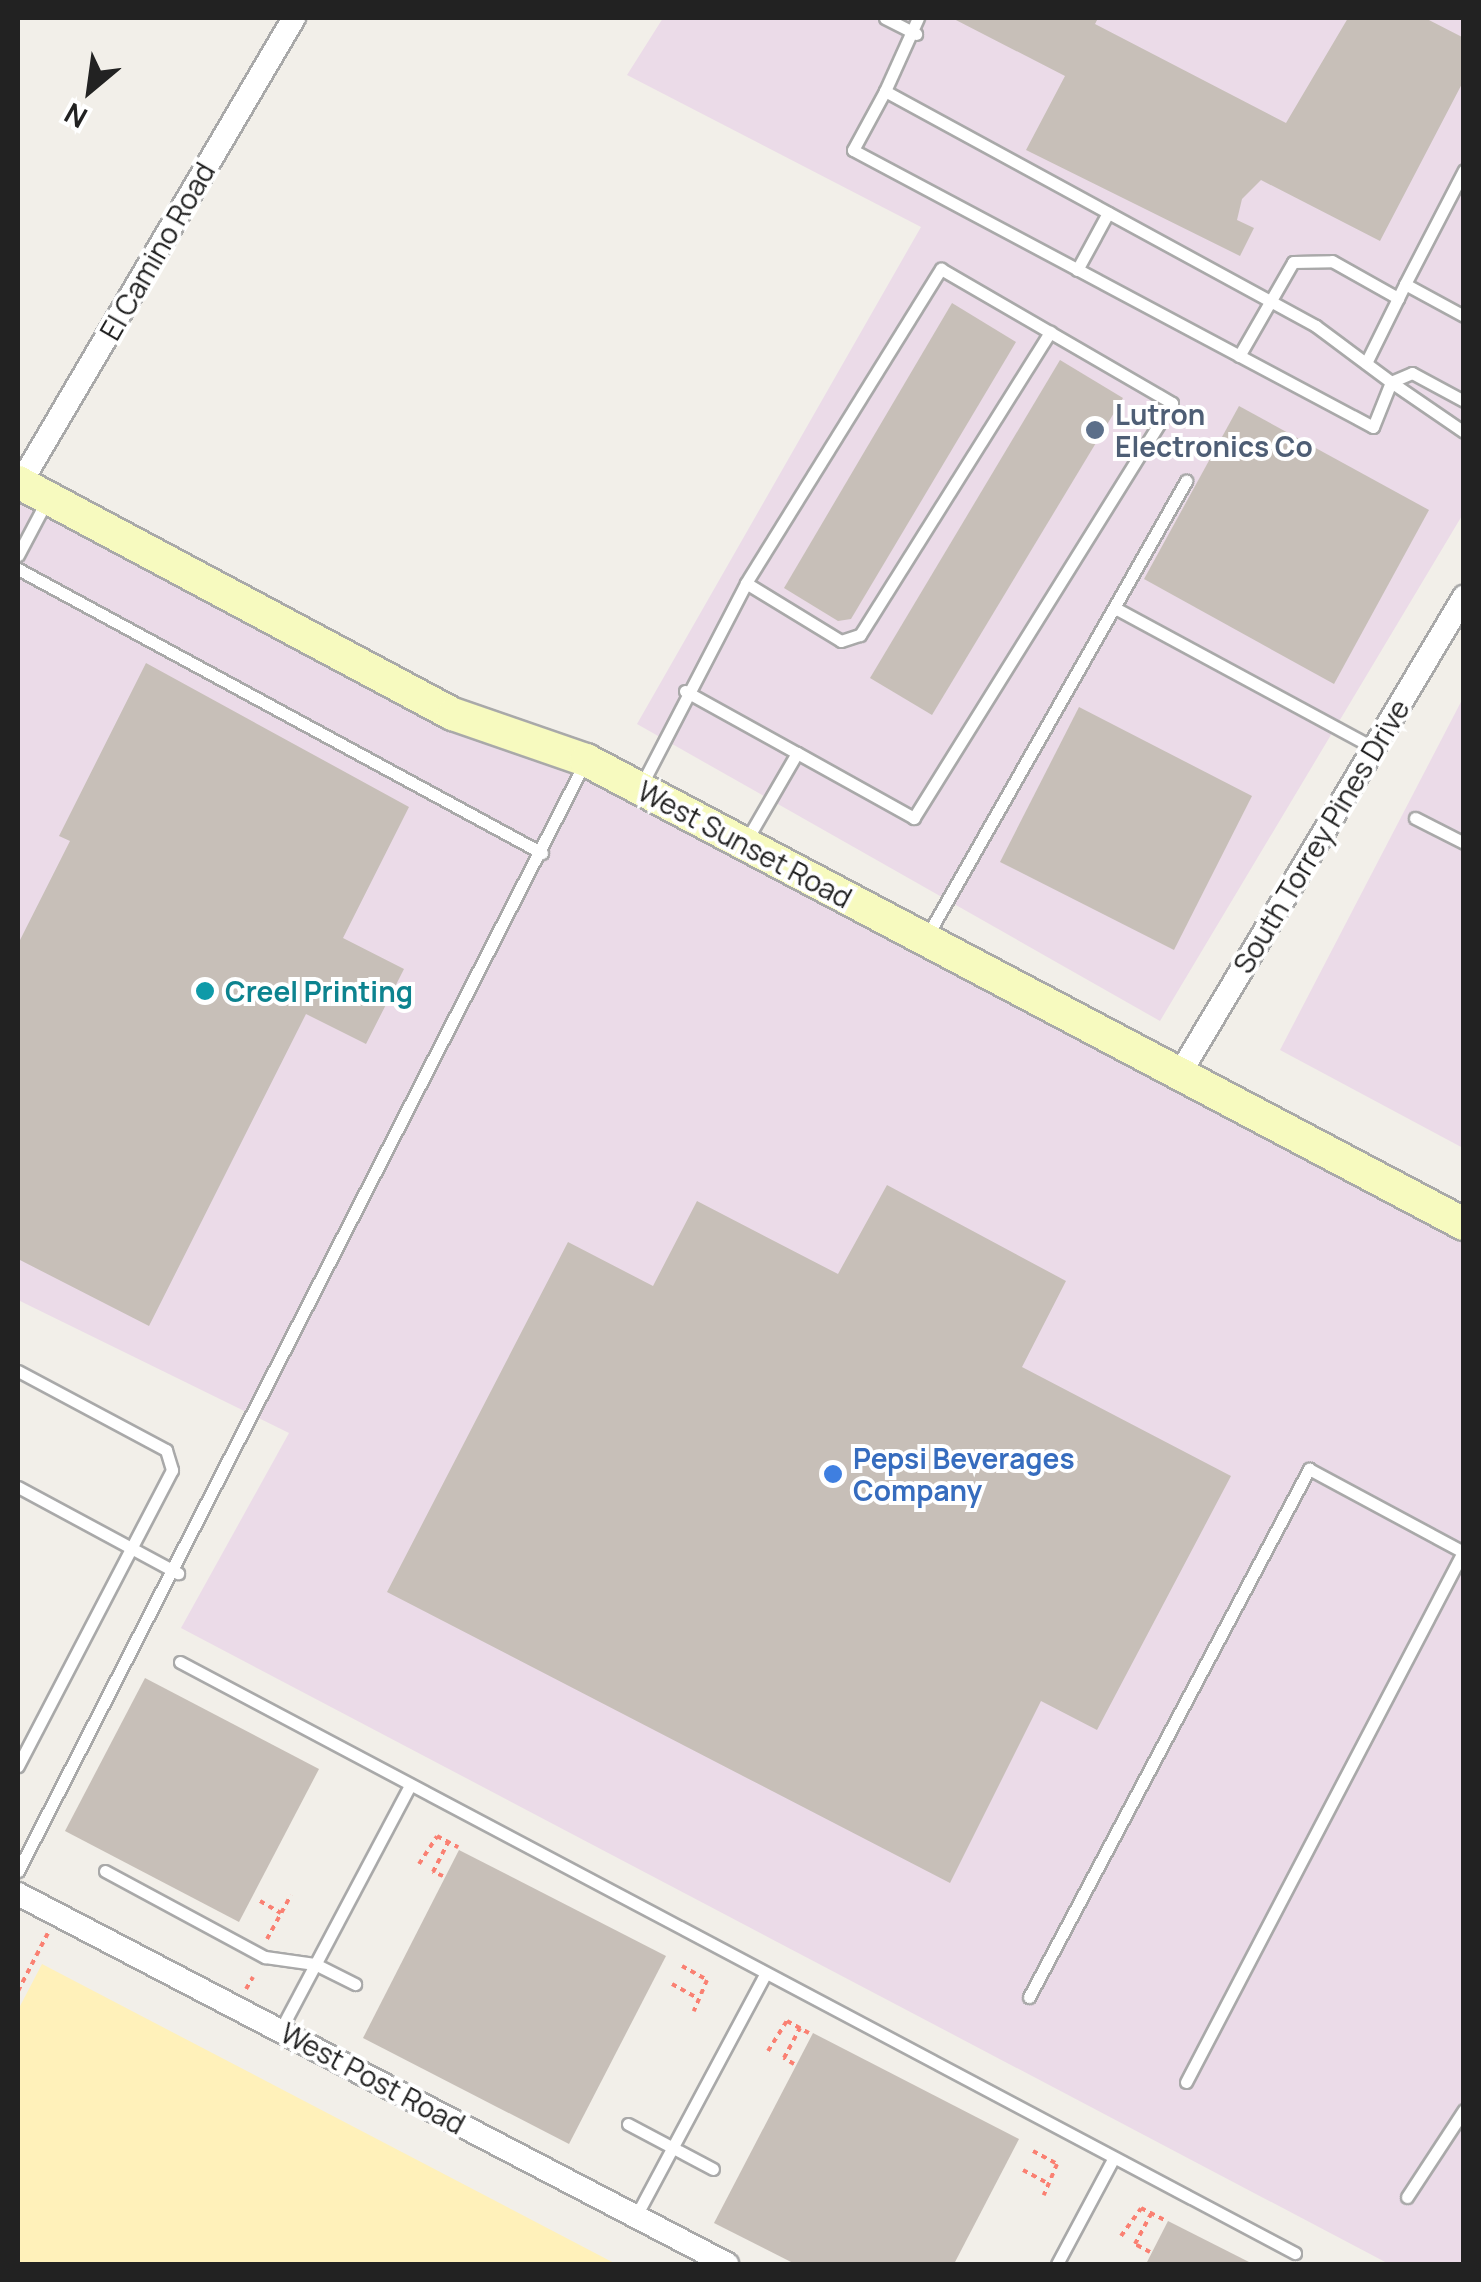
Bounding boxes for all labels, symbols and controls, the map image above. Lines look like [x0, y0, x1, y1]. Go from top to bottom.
north arrow [40, 40, 140, 140]
text: N [57, 95, 93, 138]
street label: El Camino Road [93, 156, 221, 346]
place label: Lutron Electronics Co [1115, 397, 1313, 463]
marker: Lutron Electronics Co [1084, 419, 1106, 441]
street label: South Torrey Pines Drive [1226, 693, 1416, 979]
street label: West Sunset Road [632, 773, 858, 915]
place label: Creel Printing [225, 974, 413, 1008]
marker: Creel Printing [194, 980, 216, 1002]
place label: Pepsi Beverages Company [853, 1441, 1075, 1507]
marker: Pepsi Beverages Company [822, 1463, 844, 1485]
street label: West Post Road [275, 2015, 471, 2141]

